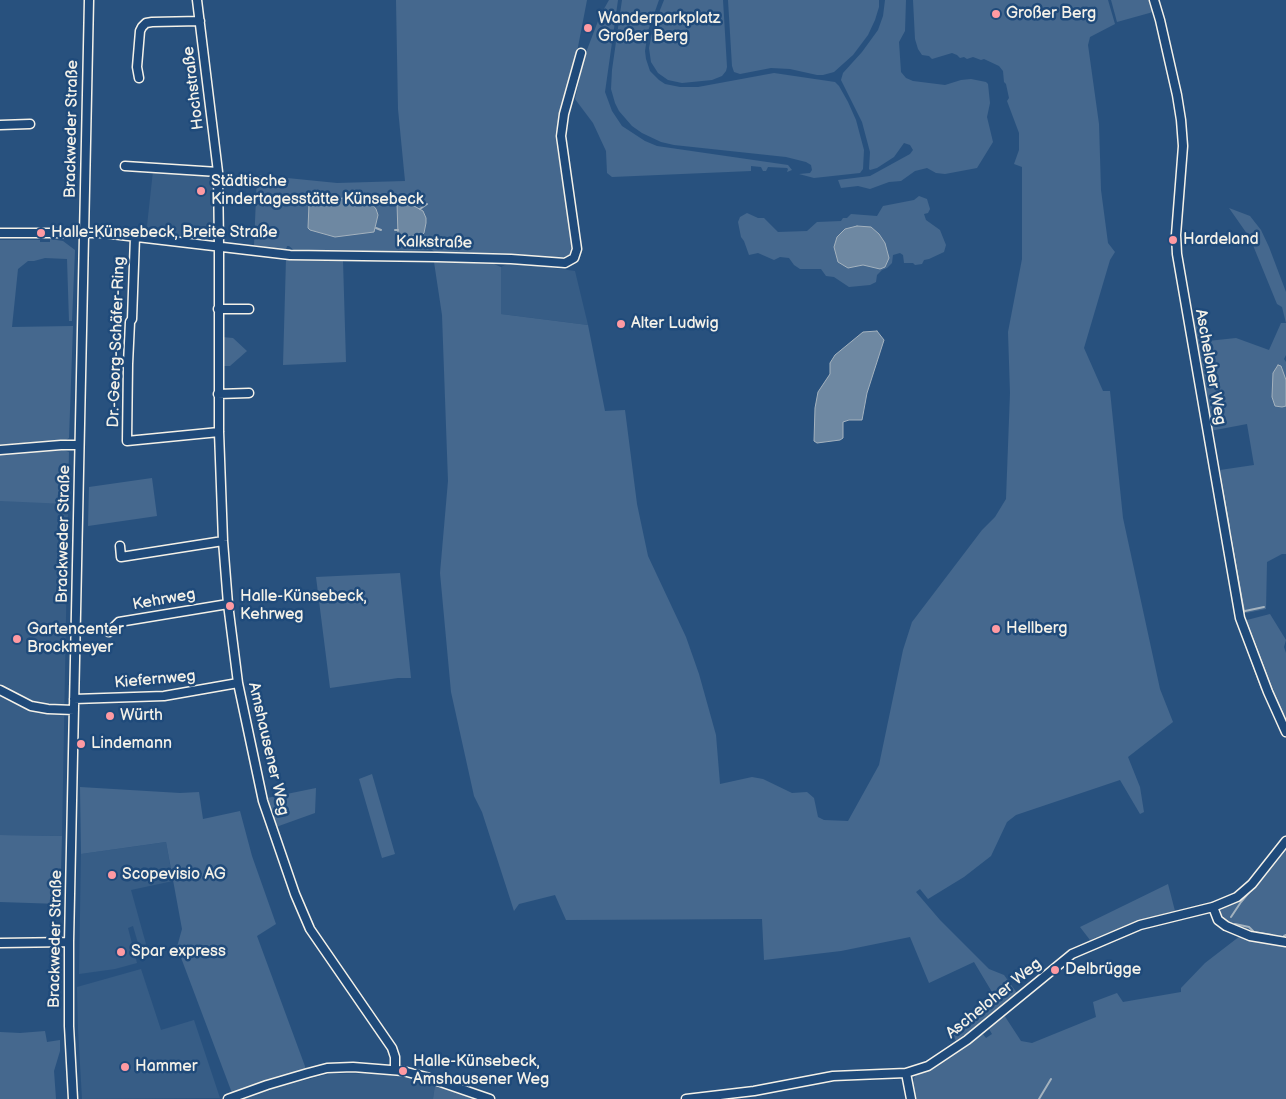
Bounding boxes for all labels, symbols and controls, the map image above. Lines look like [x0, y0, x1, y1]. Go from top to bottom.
place label: Großer Berg [1006, 4, 1096, 24]
marker: Großer Berg [990, 8, 1002, 20]
place label: Wanderparkplatz Großer Berg [598, 9, 720, 47]
marker: Wanderparkplatz Großer Berg [582, 22, 594, 34]
street label: Hochstraße [179, 45, 209, 131]
street label: Brackweder Straße [61, 60, 83, 198]
place label: Städtische Kindertagesstätte Künsebeck [211, 172, 424, 210]
marker: Städtische Kindertagesstätte Künsebeck [195, 185, 207, 197]
place label: Halle-Künsebeck, Breite Straße [51, 223, 277, 243]
marker: Halle-Künsebeck, Breite Straße [35, 227, 47, 239]
place label: Hardeland [1183, 230, 1259, 250]
street label: Kalkstraße [396, 233, 472, 253]
marker: Hardeland [1167, 234, 1179, 246]
street label: Dr.-Georg-Schäfer-Ring [104, 256, 130, 428]
street label: Ascheloher Weg [1190, 308, 1230, 426]
place label: Alter Ludwig [631, 314, 719, 334]
marker: Alter Ludwig [615, 318, 627, 330]
street label: Brackweder Straße [53, 465, 75, 603]
street label: Kehrweg [131, 585, 197, 615]
place label: Halle-Künsebeck, Kehrweg [240, 587, 367, 625]
marker: Halle-Künsebeck, Kehrweg [224, 600, 236, 612]
place label: Hellberg [1006, 619, 1068, 639]
place label: Gartencenter Brockmeyer [27, 620, 124, 658]
marker: Hellberg [990, 623, 1002, 635]
marker: Gartencenter Brockmeyer [11, 633, 23, 645]
street label: Kiefernweg [114, 667, 196, 693]
street label: Amshausener Weg [243, 681, 293, 817]
place label: Würth [120, 706, 163, 726]
marker: Würth [104, 710, 116, 722]
place label: Lindemann [91, 734, 172, 754]
marker: Lindemann [75, 738, 87, 750]
place label: Scopevisio AG [122, 865, 226, 885]
marker: Scopevisio AG [106, 869, 118, 881]
street label: Brackweder Straße [45, 870, 67, 1008]
place label: Spar express [131, 942, 226, 962]
marker: Spar express [115, 946, 127, 958]
street label: Ascheloher Weg [942, 955, 1046, 1043]
place label: Delbrügge [1065, 960, 1141, 980]
marker: Delbrügge [1049, 964, 1061, 976]
place label: Halle-Künsebeck, Amshausener Weg [413, 1052, 549, 1090]
place label: Hammer [135, 1057, 197, 1077]
marker: Hammer [119, 1061, 131, 1073]
marker: Halle-Künsebeck, Amshausener Weg [397, 1065, 409, 1077]

